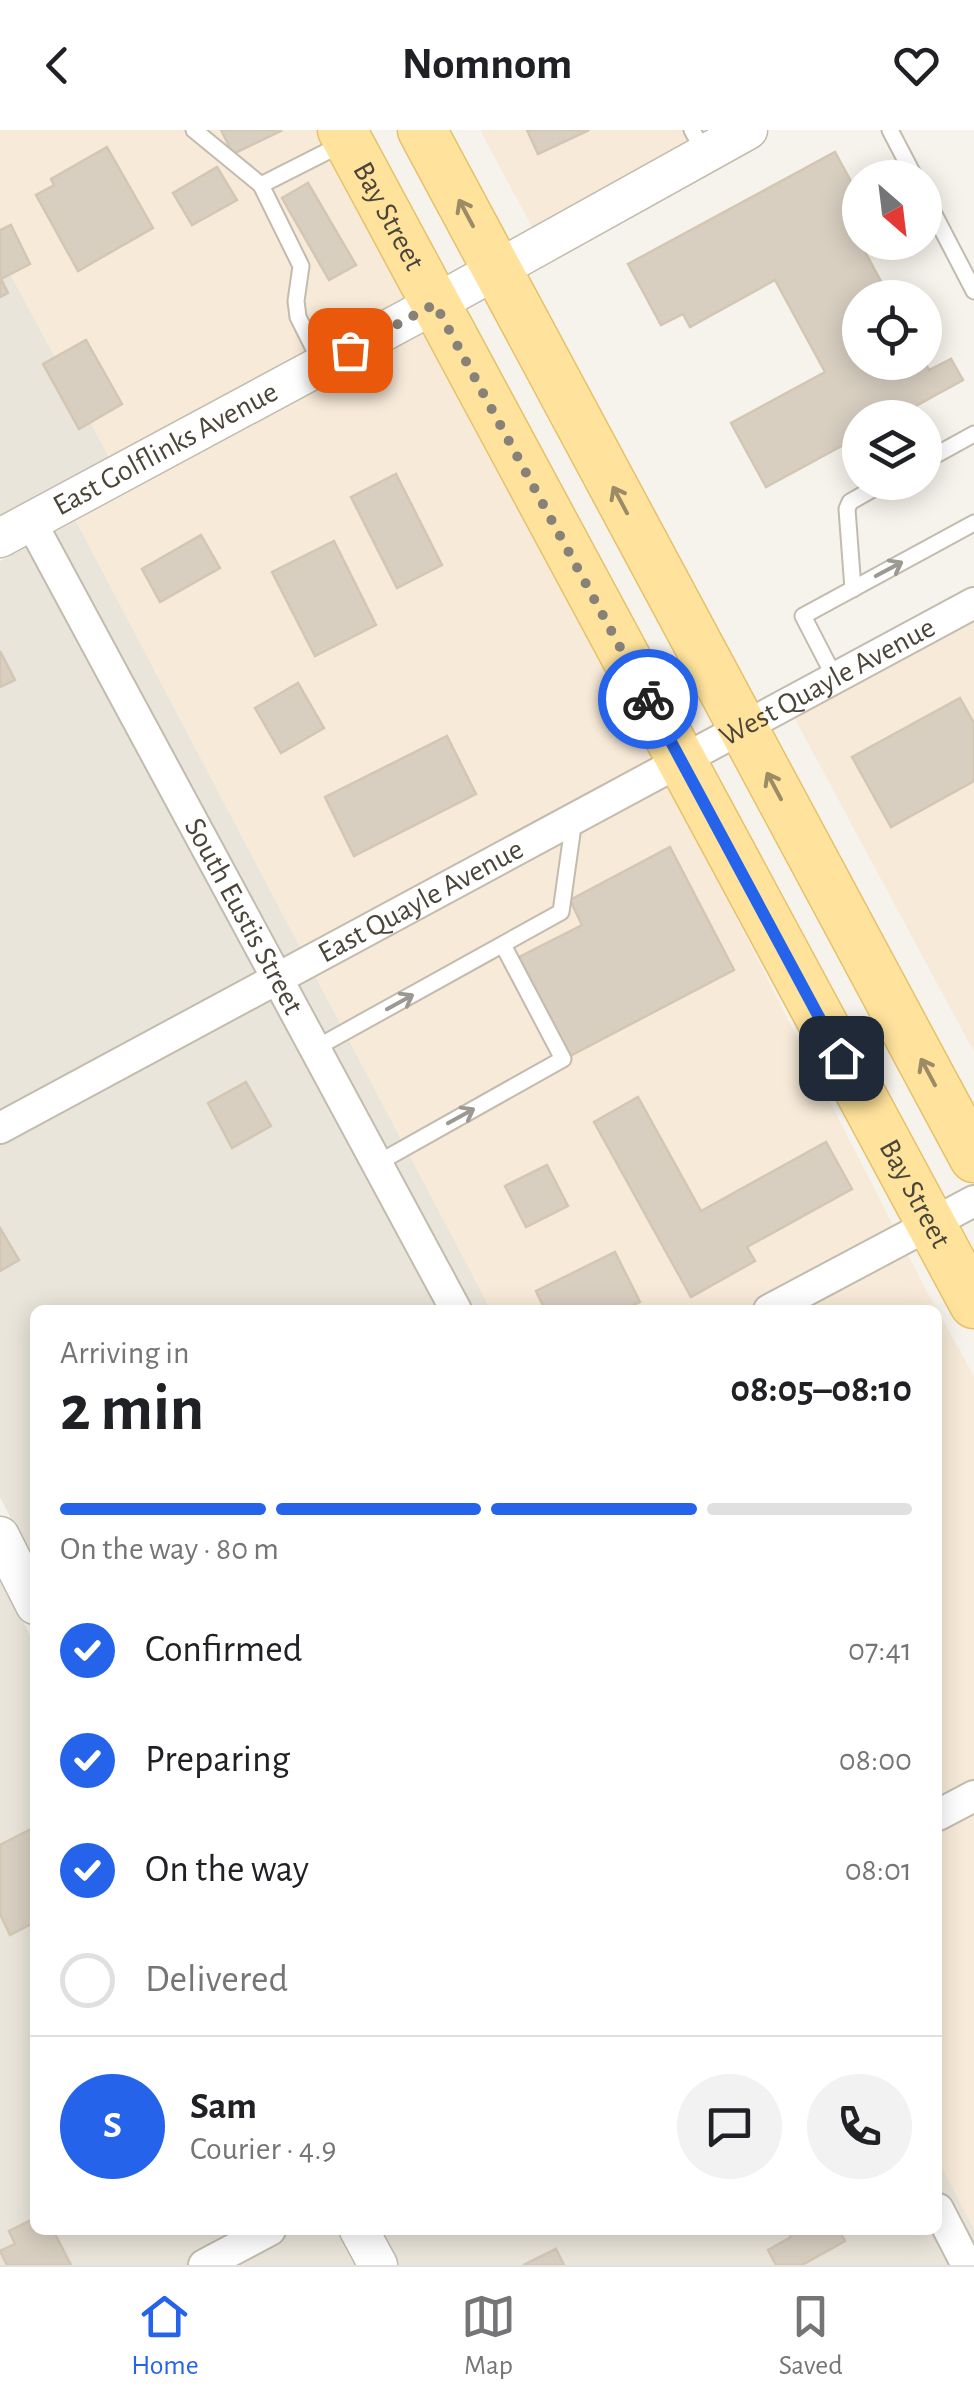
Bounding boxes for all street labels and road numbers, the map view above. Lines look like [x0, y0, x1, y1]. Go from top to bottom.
street label: Bay Street [347, 157, 430, 276]
street label: East Golflinks Avenue [48, 376, 283, 521]
street label: West Quayle Avenue [715, 612, 940, 752]
street label: South Eustis Street [179, 813, 309, 1020]
street label: East Quayle Avenue [313, 834, 528, 968]
street label: Bay Street [873, 1135, 956, 1253]

